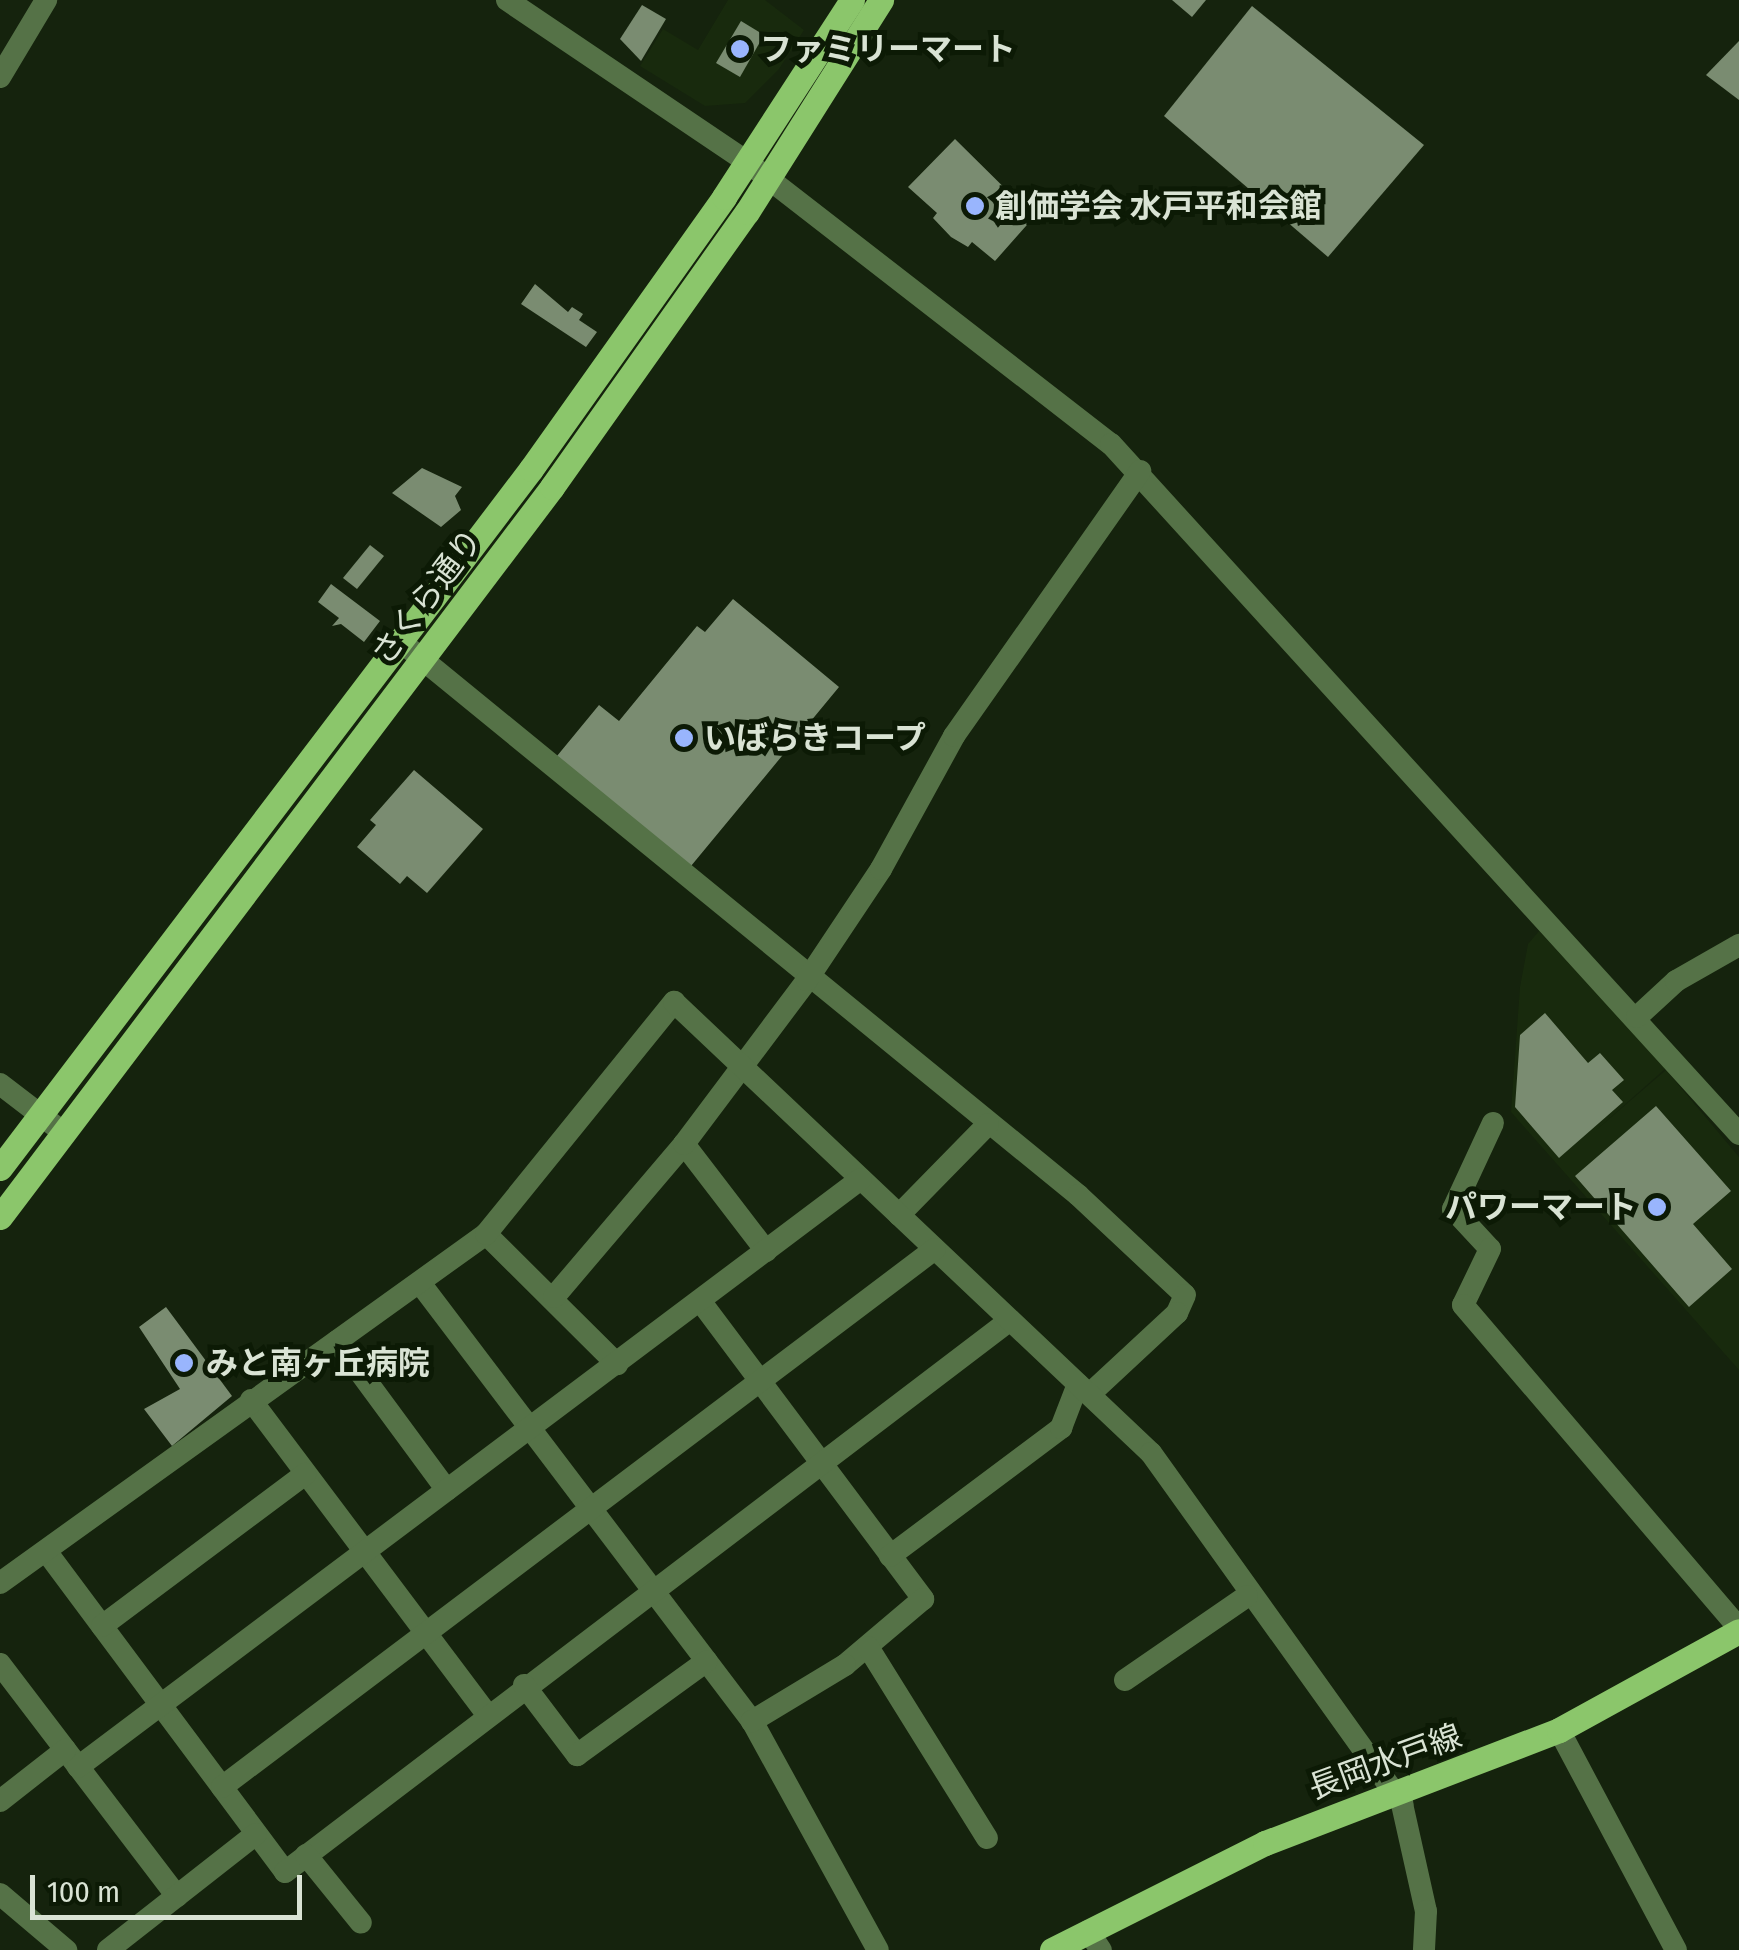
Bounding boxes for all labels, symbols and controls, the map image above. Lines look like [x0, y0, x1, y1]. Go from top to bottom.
place label: ファミリーマート [760, 30, 1016, 68]
marker: ファミリーマート [729, 38, 751, 60]
place label: 創価学会 水戸平和会館 [995, 187, 1322, 225]
marker: 創価学会 水戸平和会館 [964, 195, 986, 217]
street label: さくら通り [364, 522, 490, 672]
place label: いばらきコープ [704, 719, 928, 757]
marker: いばらきコープ [673, 727, 695, 749]
place label: パワーマート [1445, 1188, 1637, 1226]
marker: パワーマート [1646, 1196, 1668, 1218]
place label: みと南ヶ丘病院 [206, 1344, 430, 1382]
marker: みと南ヶ丘病院 [171, 1350, 197, 1376]
street label: 長岡水戸線 [1303, 1717, 1467, 1807]
scale bar [35, 1855, 308, 1917]
text: 100 m [47, 1874, 120, 1910]

